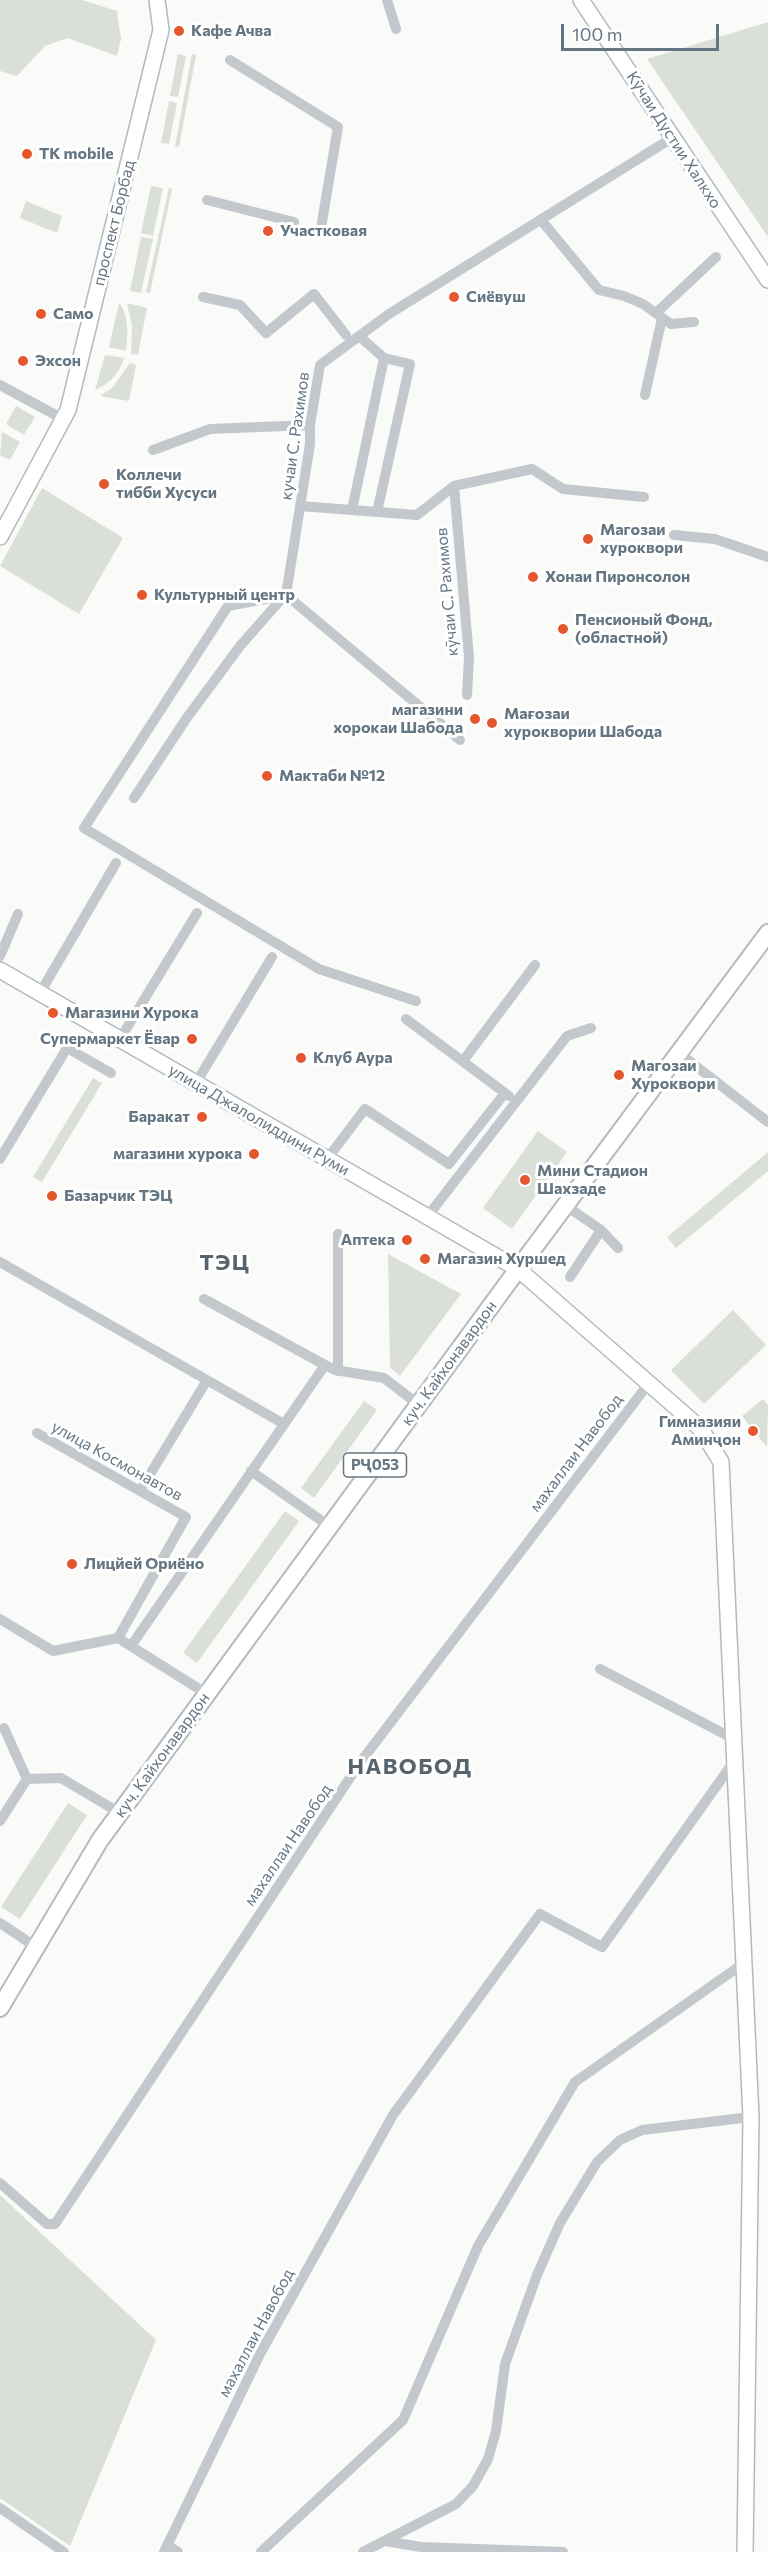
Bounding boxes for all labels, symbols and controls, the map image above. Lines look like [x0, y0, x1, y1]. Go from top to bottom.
scale bar [564, 12, 722, 50]
place label: Кафе Ачва [191, 21, 272, 41]
text: 100 m [572, 23, 622, 45]
marker: Кафе Ачва [172, 24, 186, 38]
street label: Кӯчаи Дустии Халкхо [623, 68, 725, 212]
place label: TK mobile [39, 144, 114, 164]
marker: TK mobile [20, 147, 34, 161]
street label: проспект Борбад [89, 158, 139, 288]
place label: Участковая [280, 221, 367, 241]
marker: Участковая [261, 224, 275, 238]
place label: Сиёвуш [466, 287, 526, 307]
marker: Сиёвуш [447, 290, 461, 304]
place label: Само [53, 304, 94, 324]
marker: Само [34, 307, 48, 321]
place label: Эхсон [35, 351, 81, 371]
marker: Эхсон [16, 354, 30, 368]
street label: кучаи С. Рахимов [277, 371, 313, 501]
place label: Коллечи тибби Хусуси [116, 465, 217, 503]
marker: Коллечи тибби Хусуси [97, 477, 111, 491]
place label: Магозаи хуроквори [600, 520, 683, 558]
street label: кӯчаи С. Рахимов [432, 527, 462, 657]
marker: Магозаи хуроквори [581, 532, 595, 546]
place label: Хонаи Пиронсолон [545, 567, 690, 587]
marker: Хонаи Пиронсолон [526, 570, 540, 584]
place label: Культурный центр [154, 585, 295, 605]
marker: Культурный центр [135, 588, 149, 602]
place label: Пенсионый Фонд, (областной) [575, 610, 712, 648]
marker: Пенсионый Фонд, (областной) [556, 622, 570, 636]
place label: магазини хорокаи Шабода [333, 700, 463, 738]
place label: Мағозаи хуроквории Шабода [504, 704, 662, 742]
marker: магазини хорокаи Шабода [468, 712, 482, 726]
marker: Мағозаи хуроквории Шабода [485, 716, 499, 730]
place label: Мактаби №12 [279, 766, 385, 786]
marker: Мактаби №12 [260, 769, 274, 783]
place label: Магазини Хурока [65, 1003, 199, 1023]
marker: Магазини Хурока [46, 1006, 60, 1020]
place label: Супермаркет Ёвар [40, 1029, 180, 1049]
marker: Супермаркет Ёвар [185, 1032, 199, 1046]
place label: Клуб Аура [313, 1048, 393, 1068]
marker: Клуб Аура [294, 1051, 308, 1065]
place label: Магозаи Хуроквори [631, 1056, 715, 1094]
street label: улица Джалолиддини Руми [165, 1060, 353, 1180]
marker: Магозаи Хуроквори [612, 1068, 626, 1082]
place label: Баракат [128, 1107, 190, 1127]
marker: Баракат [195, 1110, 209, 1124]
place label: магазини хурока [113, 1144, 242, 1164]
marker: магазини хурока [247, 1147, 261, 1161]
place label: Мини Стадион Шахзаде [537, 1161, 648, 1199]
marker: Мини Стадион Шахзаде [518, 1173, 532, 1187]
place label: Базарчик ТЭЦ [64, 1186, 172, 1206]
marker: Базарчик ТЭЦ [45, 1189, 59, 1203]
place label: Аптека [341, 1230, 395, 1250]
marker: Аптека [400, 1233, 414, 1247]
place label: Магазин Хуршед [437, 1249, 566, 1269]
district label: ТЭЦ [200, 1250, 250, 1276]
marker: Магазин Хуршед [418, 1252, 432, 1266]
street label: куч. Кайхонавардон [397, 1297, 501, 1429]
street label: махаллаи Навобод [525, 1390, 627, 1516]
place label: Гимназияи Аминҷон [659, 1412, 741, 1450]
street label: улица Космонавтов [48, 1417, 186, 1505]
marker: Гимназияи Аминҷон [746, 1424, 760, 1438]
road number: РҶ053 [344, 1453, 406, 1477]
place label: Лицйей Ориёно [84, 1554, 204, 1574]
marker: Лицйей Ориёно [65, 1557, 79, 1571]
street label: куч. Кайхонавардон [110, 1689, 214, 1821]
district label: НАВОБОД [347, 1754, 473, 1780]
street label: махаллаи Навобод [240, 1781, 336, 1909]
street label: махаллаи Навобод [214, 2266, 298, 2400]

